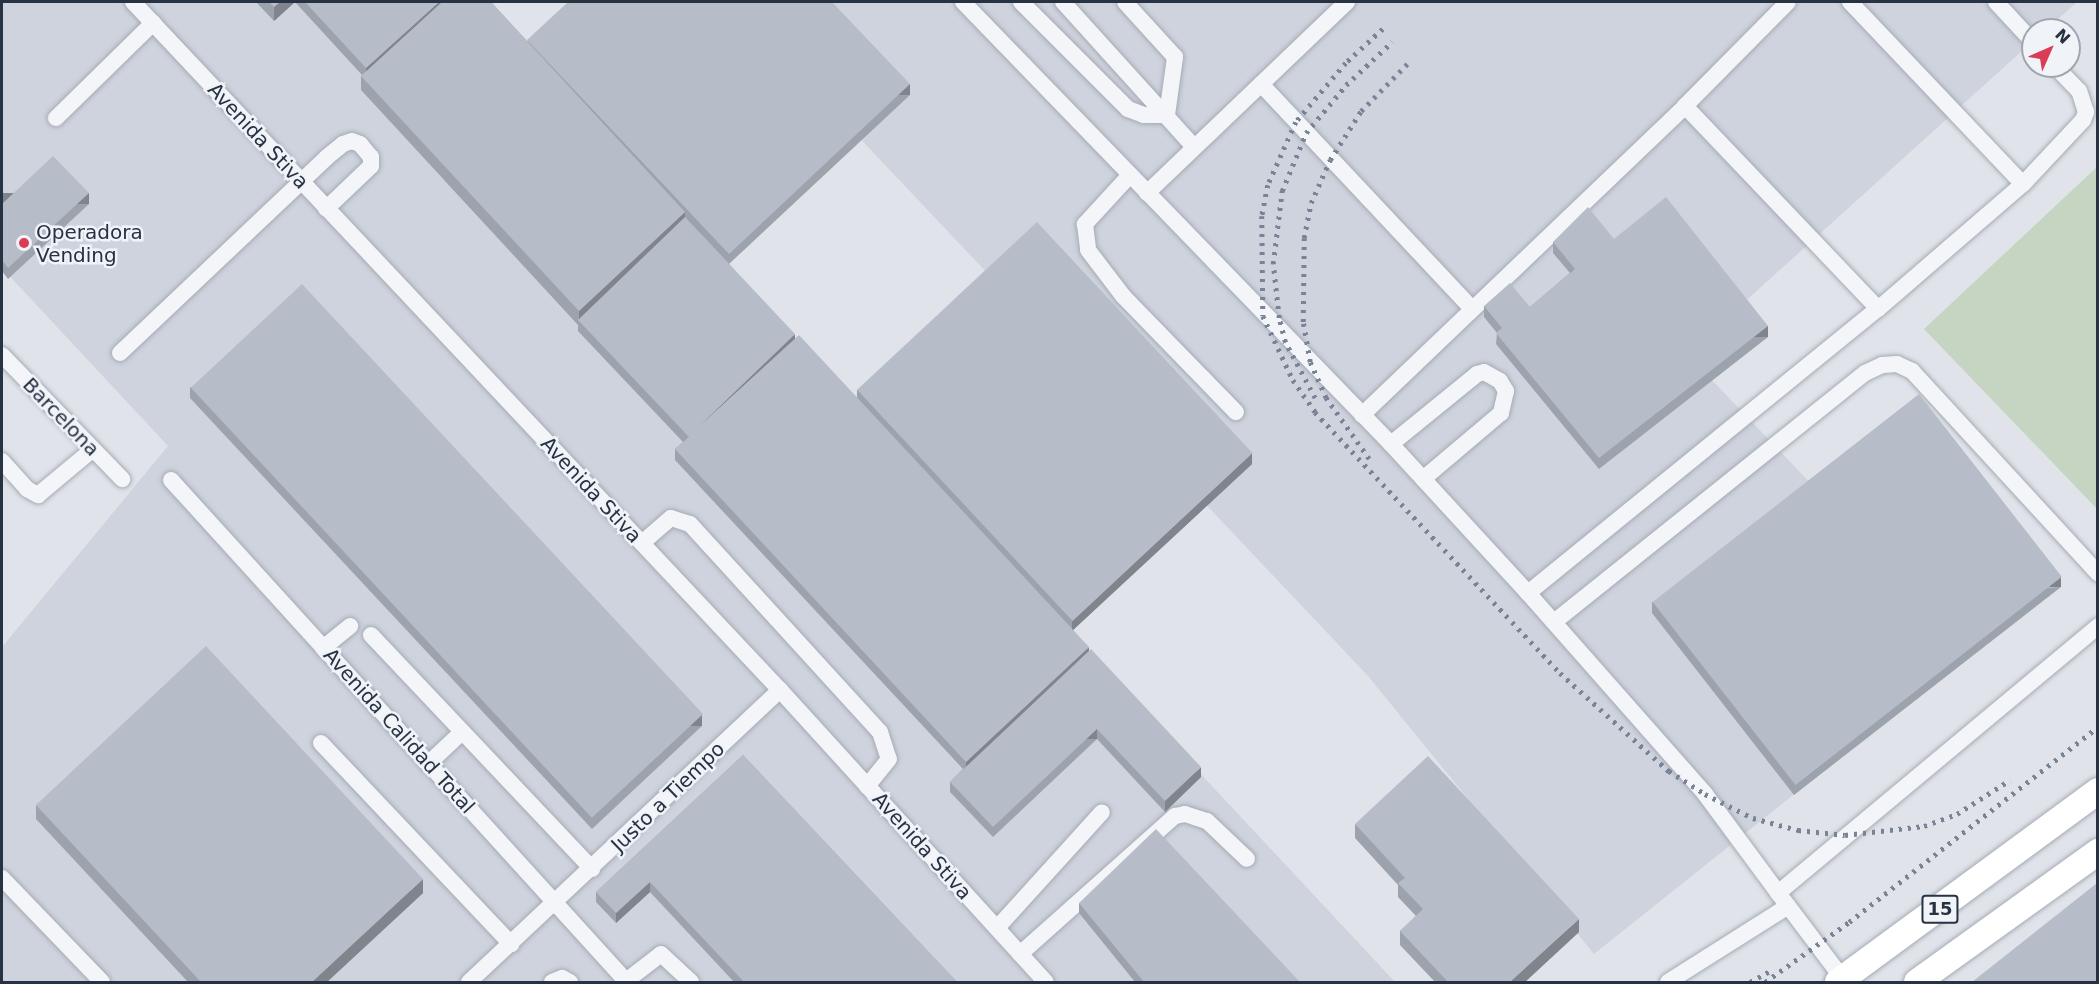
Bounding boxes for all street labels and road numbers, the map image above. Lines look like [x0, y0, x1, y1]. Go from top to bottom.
street label: Avenida Stiva [203, 78, 313, 194]
street label: Barcelona [18, 373, 104, 461]
street label: Avenida Stiva [536, 432, 646, 548]
street label: Avenida Calidad Total [318, 643, 480, 819]
street label: Justo a Tiempo [606, 737, 730, 857]
street label: Avenida Stiva [867, 787, 977, 905]
road number: 15 [1920, 894, 1960, 924]

